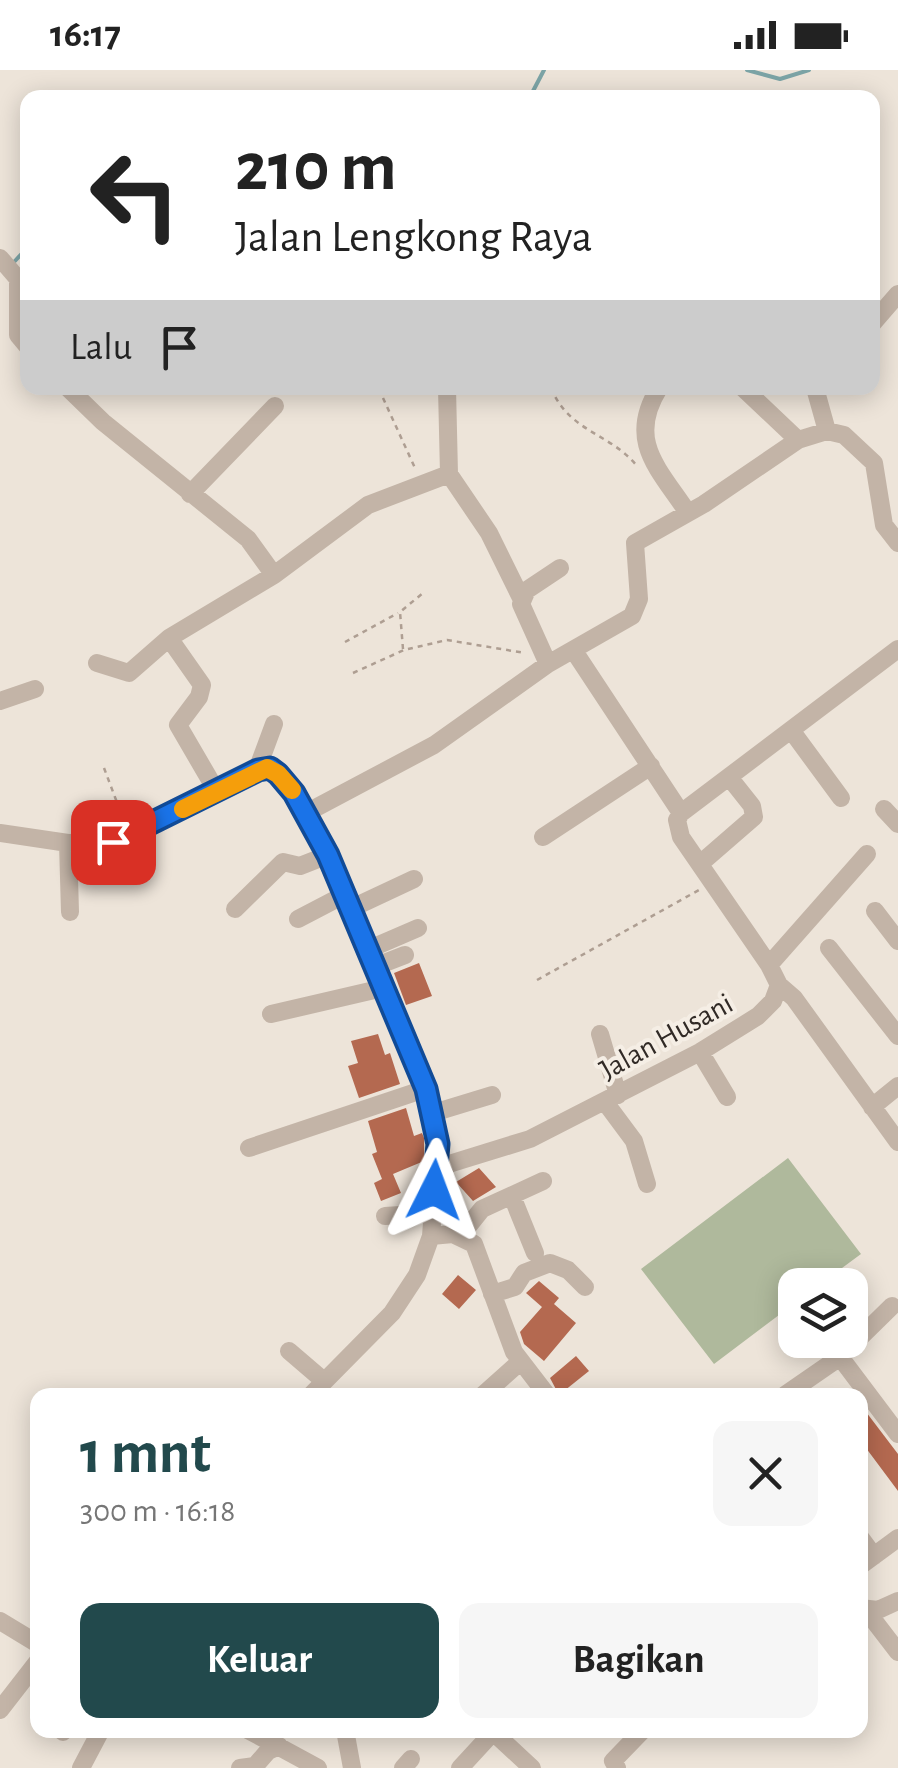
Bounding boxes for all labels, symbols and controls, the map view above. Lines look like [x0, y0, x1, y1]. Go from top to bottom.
text: 16:17 [50, 16, 121, 54]
icon: left [70, 130, 200, 260]
text: 210 m [235, 133, 397, 203]
text: Jalan Lengkong Raya [235, 215, 592, 260]
icon: arrive [152, 320, 207, 375]
text: Lalu [70, 329, 132, 367]
pin [71, 800, 156, 885]
icon: arrive [86, 815, 141, 870]
street label: Jalan Husani [595, 988, 738, 1086]
position arrow [382, 1138, 486, 1242]
map controls [778, 1268, 868, 1358]
button: layers [778, 1268, 868, 1358]
button: close [713, 1421, 818, 1526]
text: 1 mnt [80, 1424, 211, 1484]
text: 300 m · 16:18 [80, 1495, 235, 1527]
button: Keluar [80, 1603, 439, 1718]
button: Bagikan [459, 1603, 818, 1718]

